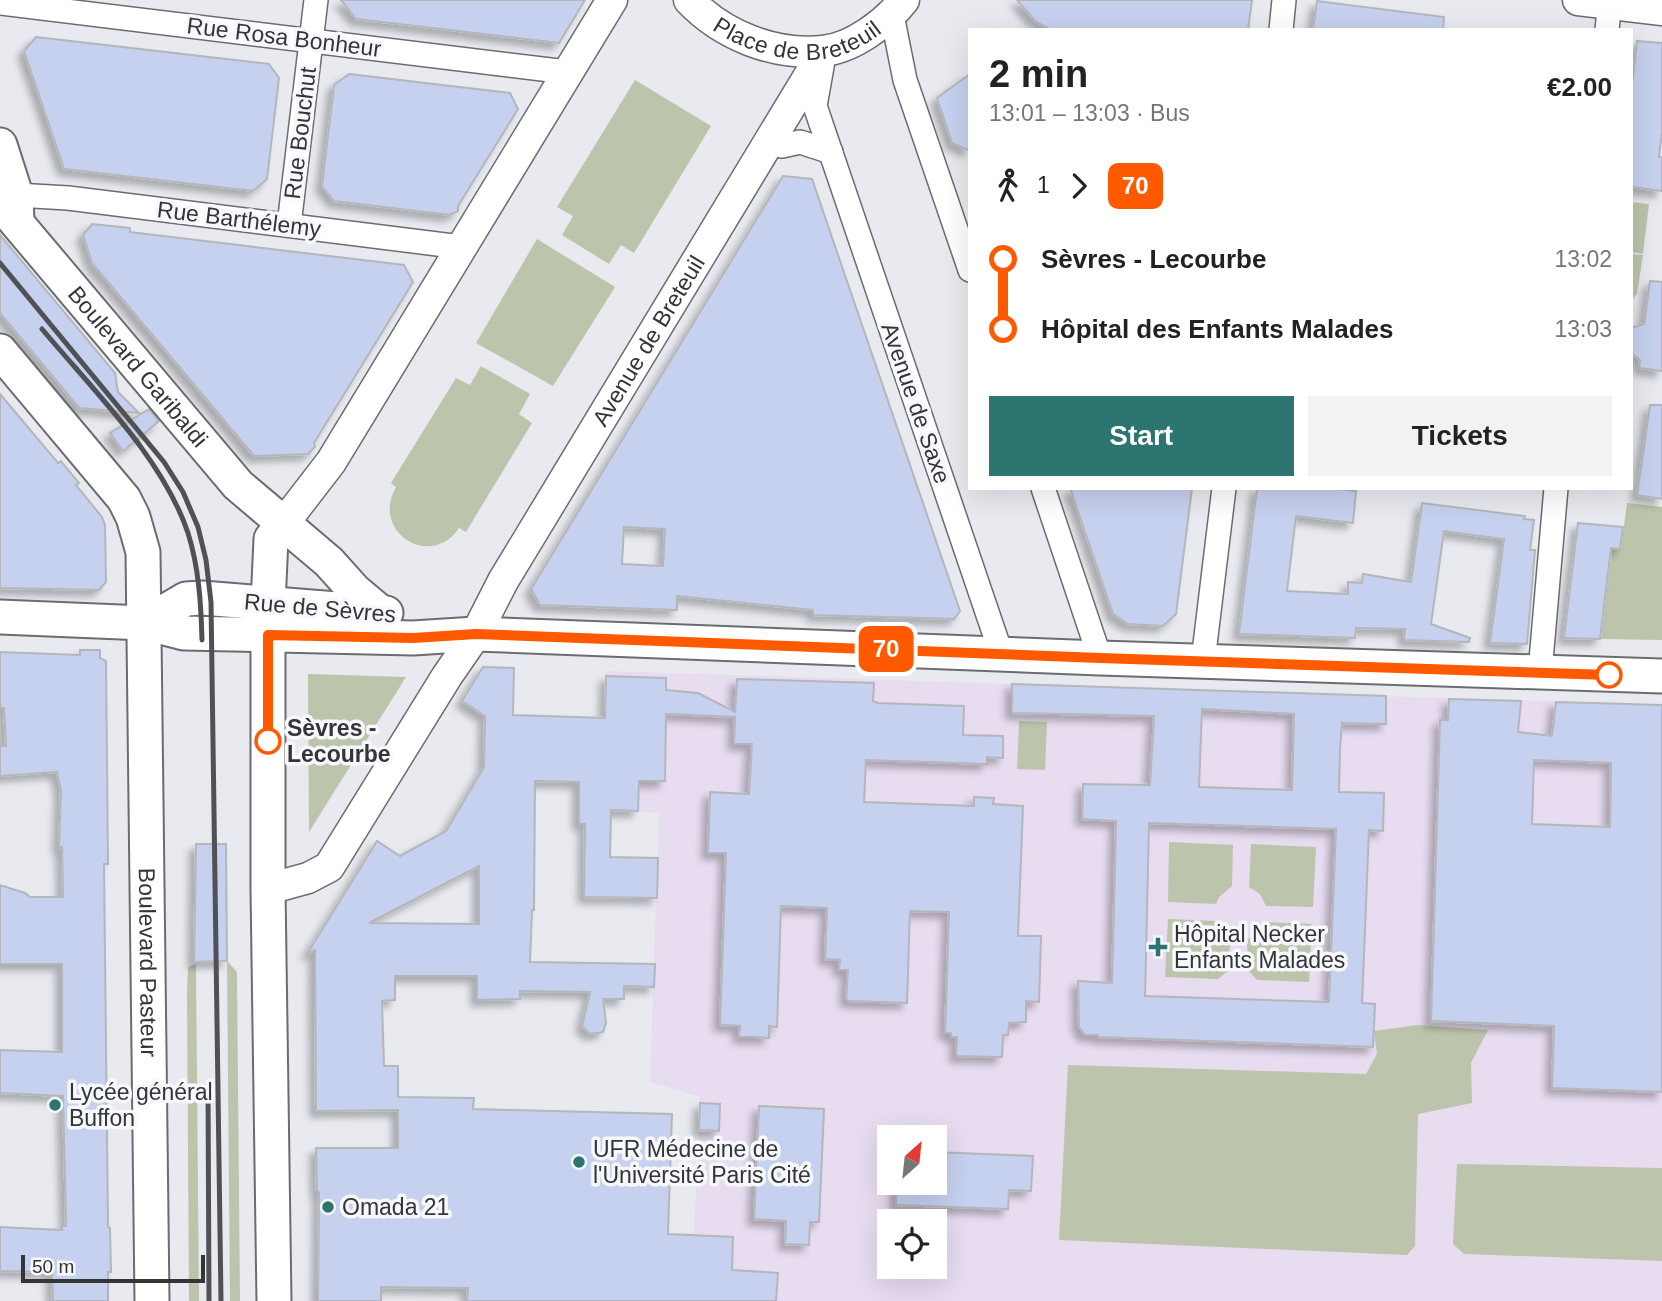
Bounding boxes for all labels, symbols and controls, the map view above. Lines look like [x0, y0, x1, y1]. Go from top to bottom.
street label: Place de Breteuil [710, 4, 884, 32]
street label: Rue Rosa Bonheur [185, 12, 383, 62]
text: Place de Breteuil [709, 12, 886, 65]
text: 2 min [989, 53, 1088, 95]
street label: Rue Bouchut [279, 65, 321, 201]
text: €2.00 [1547, 72, 1612, 102]
text: 13:01 – 13:03 · Bus [989, 100, 1190, 126]
icon: walk [989, 167, 1027, 205]
icon: forward [1060, 167, 1098, 205]
text: 1 [1037, 172, 1050, 198]
text: 70 [1122, 172, 1149, 199]
street label: Rue Barthélemy [156, 196, 323, 242]
text: Sèvres - Lecourbe [1041, 244, 1266, 274]
text: 13:02 [1554, 246, 1612, 272]
street label: Avenue de Breteuil [587, 251, 710, 431]
street label: Boulevard Garibaldi [63, 281, 213, 452]
text: Hôpital des Enfants Malades [1041, 314, 1394, 344]
text: 13:03 [1554, 316, 1612, 342]
street label: Avenue de Saxe [876, 319, 956, 487]
button: Start [989, 396, 1294, 476]
button: Tickets [1308, 396, 1612, 476]
street label: Rue de Sèvres [243, 588, 397, 628]
line badge: 70 [854, 626, 917, 672]
text: 70 [873, 635, 899, 662]
unlabelled marker [1596, 662, 1622, 688]
place label: Sèvres - Lecourbe [287, 715, 391, 767]
marker: Sèvres - Lecourbe [255, 728, 281, 754]
street label: Boulevard Pasteur [134, 868, 162, 1057]
place label: Hôpital Necker Enfants Malades [1174, 921, 1345, 973]
marker: Hôpital Necker Enfants Malades [1148, 937, 1168, 957]
place label: Lycée général Buffon [69, 1079, 213, 1131]
marker: Lycée général Buffon [47, 1097, 63, 1113]
north arrow [877, 1125, 947, 1195]
map controls [877, 1125, 947, 1279]
place label: UFR Médecine de l'Université Paris Cité [593, 1136, 811, 1188]
marker: UFR Médecine de l'Université Paris Cité [571, 1154, 587, 1170]
place label: Omada 21 [342, 1194, 449, 1220]
marker: Omada 21 [320, 1199, 336, 1215]
button: locate [877, 1209, 947, 1279]
scale bar [21, 1252, 205, 1284]
text: 50 m [32, 1256, 74, 1277]

